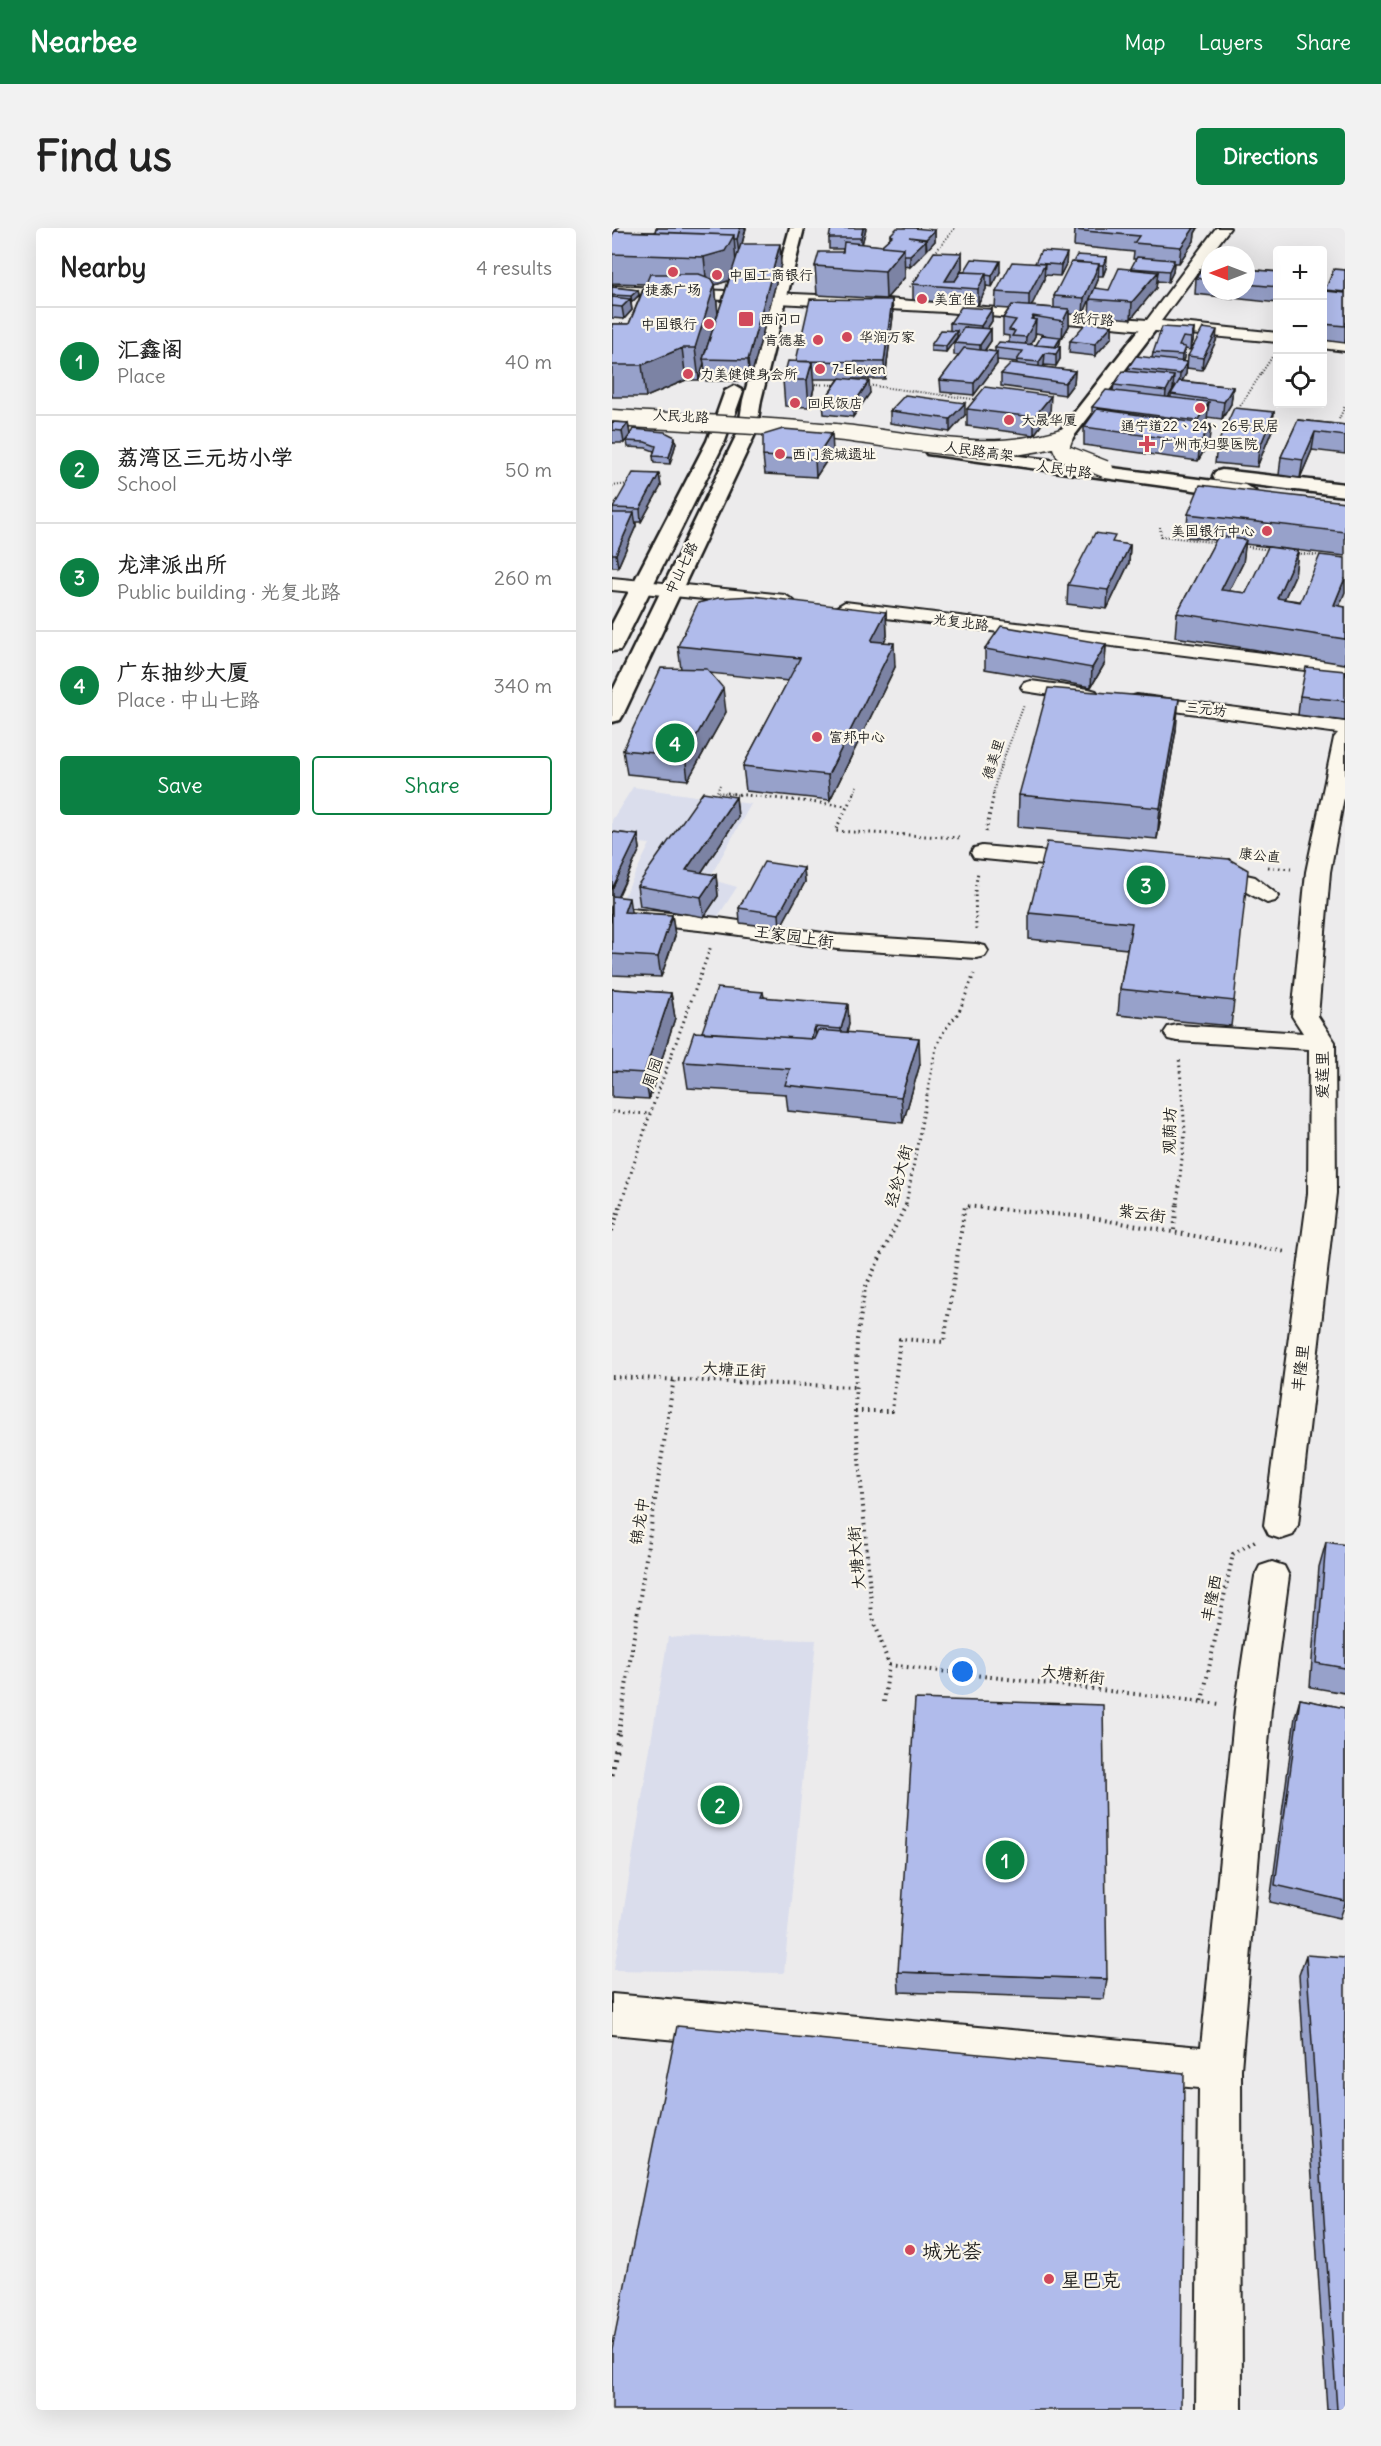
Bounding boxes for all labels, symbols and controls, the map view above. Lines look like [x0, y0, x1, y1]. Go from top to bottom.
text: Nearbee [30, 24, 137, 60]
text: Map [1125, 29, 1165, 56]
text: Layers [1198, 29, 1263, 56]
text: Share [1296, 29, 1351, 56]
button: Directions [1196, 128, 1345, 185]
text: Find us [36, 130, 172, 182]
north arrow [1201, 246, 1255, 300]
map controls [1273, 246, 1327, 408]
button: + [1273, 246, 1327, 300]
text: Nearby [60, 251, 146, 284]
text: 4 results [476, 255, 552, 280]
marker: 捷泰广场 [666, 265, 680, 279]
place label: 中国工商银行 [729, 266, 813, 284]
marker: 中国工商银行 [710, 268, 724, 282]
place label: 捷泰广场 [645, 281, 701, 299]
place label: 美宜佳 [934, 290, 976, 308]
marker: 美宜佳 [915, 292, 929, 306]
button: − [1273, 300, 1327, 354]
street label: 纸行路 [1071, 309, 1115, 329]
marker: 西门口 [737, 310, 755, 328]
place label: 西门口 [760, 310, 802, 328]
place label: 中国银行 [641, 315, 697, 333]
marker: 中国银行 [702, 317, 716, 331]
place label: 华润万家 [859, 328, 915, 346]
marker: 华润万家 [840, 330, 854, 344]
place label: 肯德基 [764, 331, 806, 349]
marker: 肯德基 [811, 333, 825, 347]
text: 汇鑫阁 [117, 335, 183, 363]
text: 1 [76, 349, 83, 374]
text: 40 m [505, 349, 552, 374]
button: locate [1273, 354, 1327, 408]
place label: 7-Eleven [832, 360, 886, 378]
marker: 7-Eleven [813, 362, 827, 376]
text: Place [117, 363, 165, 388]
place label: 力美健健身会所 [700, 365, 798, 383]
marker: 力美健健身会所 [681, 367, 695, 381]
place label: 回民饭店 [807, 394, 863, 412]
marker: 回民饭店 [788, 396, 802, 410]
marker: 通宁道22、24、26号民居 [1193, 401, 1207, 415]
street label: 人民北路 [653, 406, 709, 426]
place label: 大晟华厦 [1021, 411, 1077, 429]
marker: 大晟华厦 [1002, 413, 1016, 427]
place label: 通宁道22、24、26号民居 [1121, 417, 1279, 435]
marker: 广州市妇婴医院 [1138, 435, 1156, 453]
place label: 广州市妇婴医院 [1160, 435, 1258, 453]
street label: 人民路高架 [943, 437, 1015, 465]
text: 荔湾区三元坊小学 [117, 443, 293, 471]
place label: 西门瓮城遗址 [792, 445, 876, 463]
marker: 西门瓮城遗址 [773, 447, 787, 461]
street label: 人民中路 [1035, 456, 1093, 482]
text: 2 [74, 457, 85, 482]
text: 50 m [505, 457, 552, 482]
text: School [117, 471, 177, 496]
place label: 美国银行中心 [1171, 522, 1255, 540]
marker: 美国银行中心 [1260, 524, 1274, 538]
street label: 中山七路 [661, 539, 701, 597]
text: 龙津派出所 [117, 550, 227, 578]
text: 3 [74, 565, 85, 590]
text: 260 m [494, 565, 552, 590]
text: Public building · 光复北路 [117, 579, 340, 604]
street label: 光复北路 [932, 610, 990, 634]
text: 广东抽纱大厦 [117, 658, 249, 686]
text: 4 [74, 673, 85, 698]
text: 340 m [494, 673, 552, 698]
text: Place · 中山七路 [117, 687, 259, 712]
street label: 三元坊 [1184, 698, 1228, 720]
pin: 4 [656, 720, 694, 766]
place label: 富邦中心 [829, 728, 885, 746]
marker: 富邦中心 [810, 730, 824, 744]
street label: 德美里 [978, 736, 1008, 782]
button: Save [60, 756, 300, 815]
button: Share [312, 756, 552, 815]
street label: 康公直 [1238, 844, 1282, 866]
pin: 3 [1126, 862, 1166, 908]
street label: 王家园上街 [753, 921, 835, 951]
street label: 爱莲里 [1312, 1051, 1332, 1099]
street label: 周园 [637, 1055, 667, 1091]
street label: 观荫坊 [1159, 1107, 1179, 1155]
street label: 经纶大街 [880, 1142, 916, 1210]
street label: 紫云街 [1117, 1200, 1167, 1226]
street label: 丰隆里 [1287, 1343, 1313, 1393]
street label: 大塘正街 [702, 1357, 766, 1381]
street label: 锦龙中 [625, 1496, 653, 1546]
street label: 大塘大街 [843, 1525, 869, 1591]
street label: 丰隆西 [1196, 1572, 1226, 1624]
your location [948, 1657, 977, 1686]
street label: 大塘新街 [1040, 1660, 1106, 1688]
pin: 2 [700, 1782, 740, 1828]
pin: 1 [986, 1838, 1024, 1882]
place label: 城光荟 [922, 2238, 982, 2263]
marker: 城光荟 [903, 2243, 917, 2257]
place label: 星巴克 [1061, 2267, 1121, 2292]
marker: 星巴克 [1042, 2272, 1056, 2286]

